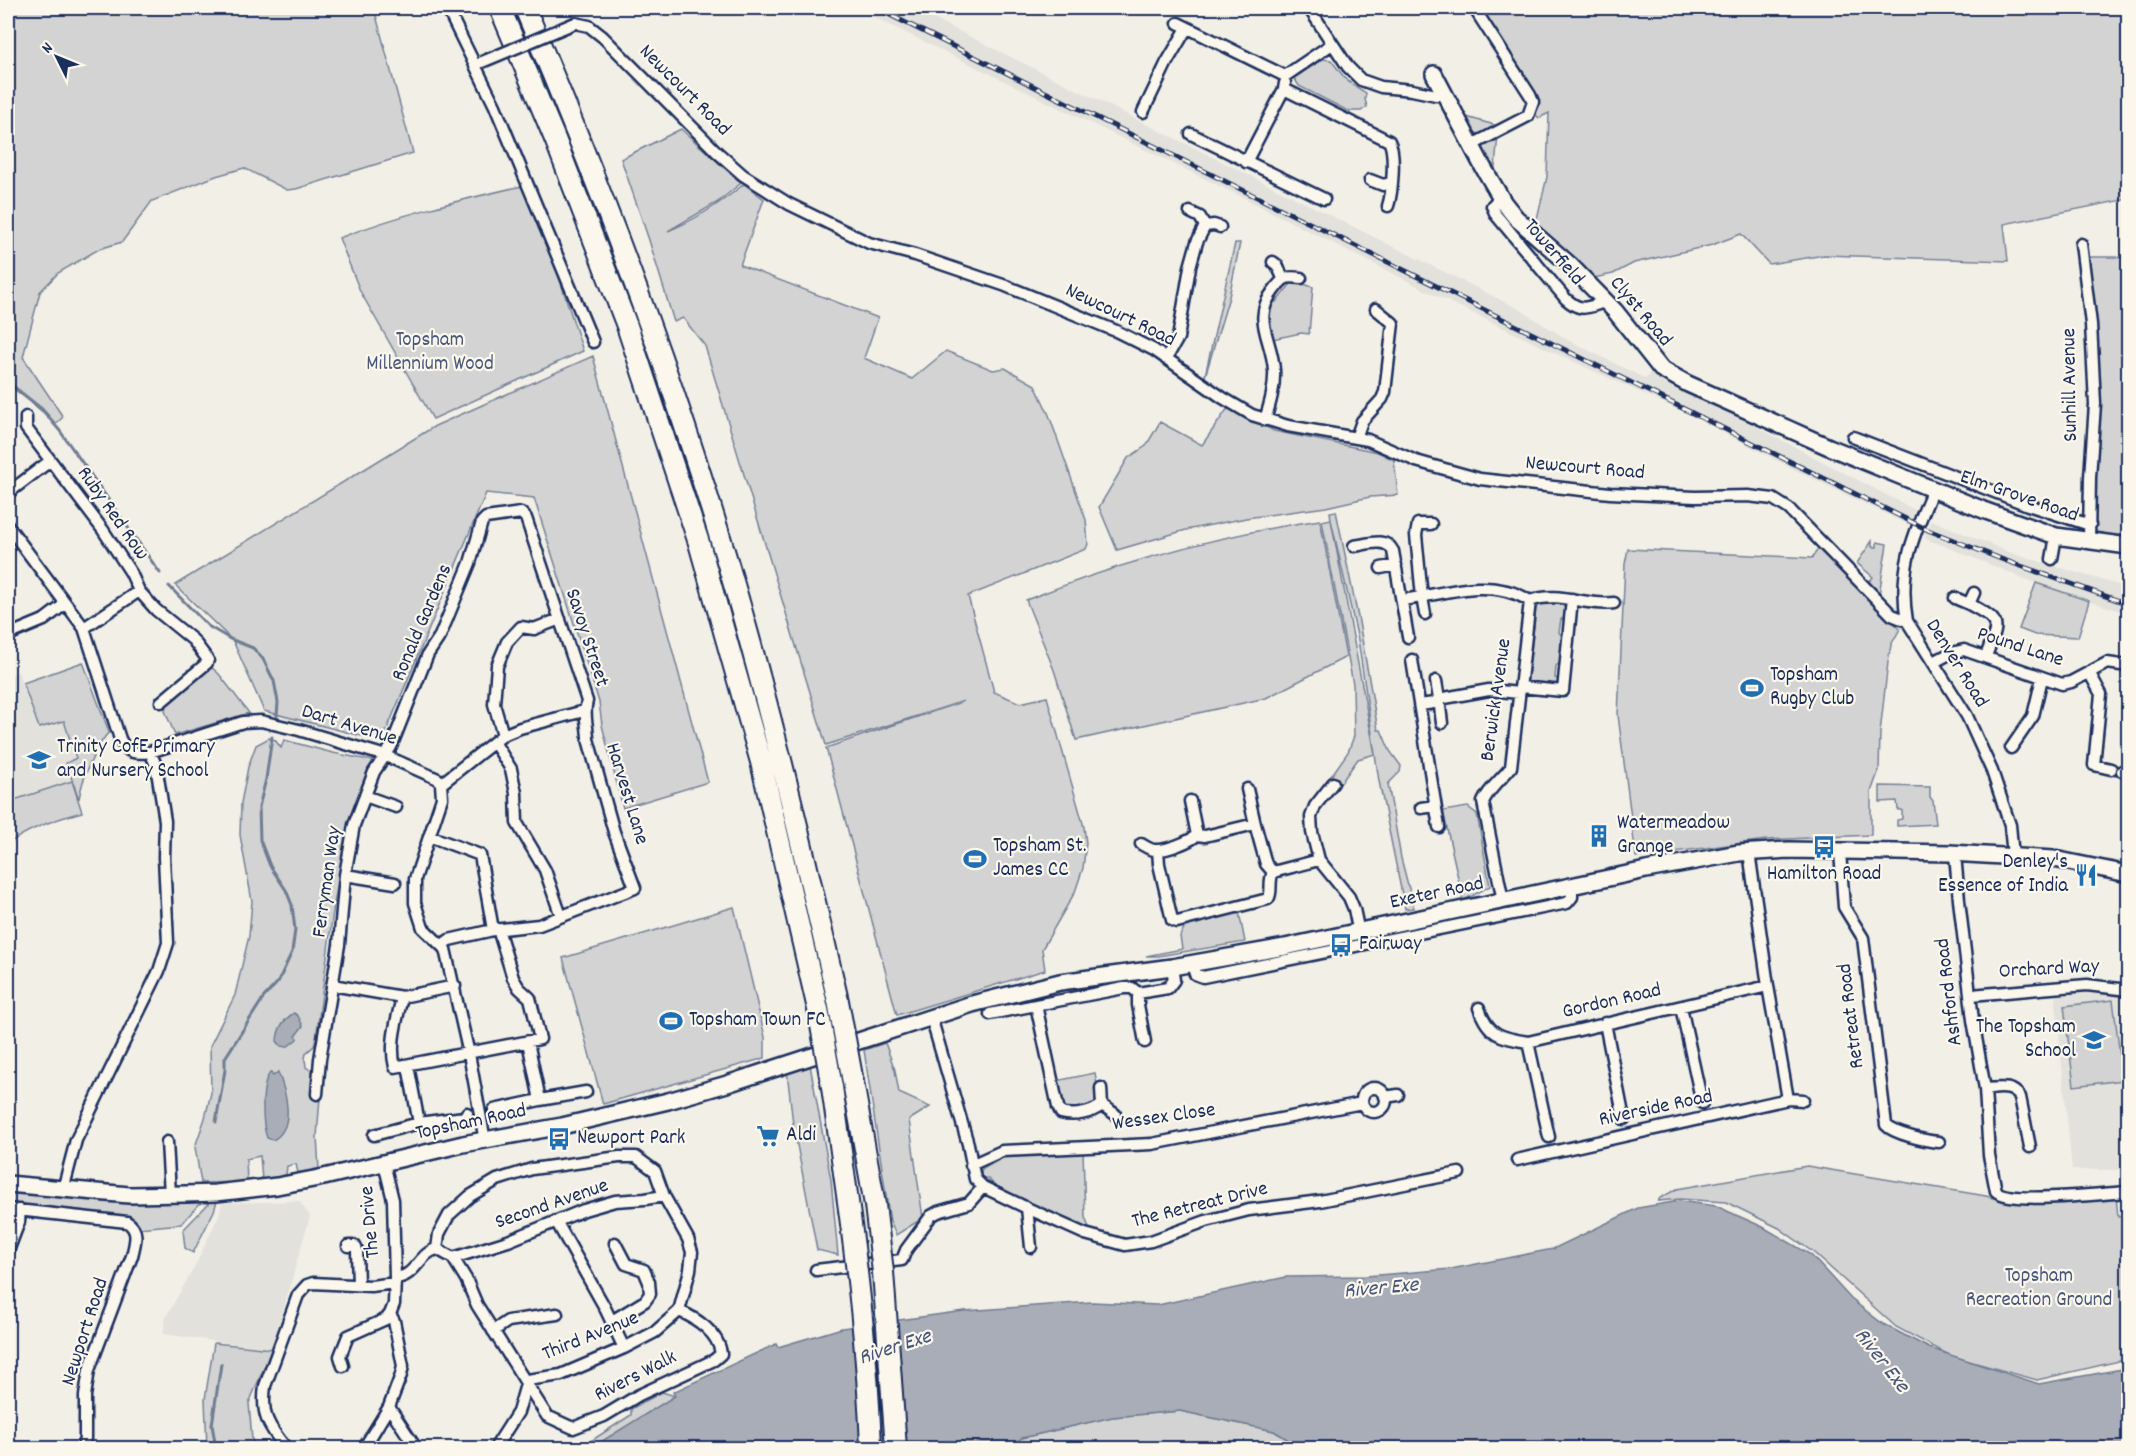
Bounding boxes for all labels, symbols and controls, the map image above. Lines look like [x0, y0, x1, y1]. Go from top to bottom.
north arrow [27, 27, 87, 87]
text: N [37, 38, 59, 59]
street label: Newcourt Road [631, 38, 737, 144]
street label: Towerfield [1515, 213, 1591, 293]
street label: Clyst Road [1601, 270, 1679, 354]
street label: Newcourt Road [1060, 276, 1180, 356]
park label: Topsham Millennium Wood [366, 326, 494, 380]
street label: Sunhill Avenue [2055, 328, 2087, 442]
street label: Newcourt Road [1524, 449, 1646, 489]
street label: Ruby Red Row [68, 461, 156, 567]
street label: Elm Grove Road [1956, 463, 2082, 531]
street label: Ronald Gardens [385, 560, 461, 686]
street label: Savoy Street [556, 585, 616, 691]
street label: Denver Road [1917, 614, 1995, 714]
street label: Pound Lane [1973, 620, 2067, 676]
street label: Berwick Avenue [1474, 637, 1520, 763]
place label: Topsham Rugby Club [1770, 661, 1854, 715]
sports icon: Topsham Rugby Club [1739, 675, 1765, 701]
street label: Dart Avenue [298, 697, 400, 755]
place label: Trinity CofE Primary and Nursery School [57, 733, 215, 787]
street label: Harvest Lane [596, 739, 656, 849]
school or university icon: Trinity CofE Primary and Nursery School [26, 747, 52, 773]
place label: Watermeadow Grange [1617, 809, 1730, 863]
building icon: Watermeadow Grange [1586, 823, 1612, 849]
street label: Ferryman Way [305, 824, 351, 939]
place label: Topsham St. James CC [993, 832, 1087, 886]
bus stop icon: Hamilton Road [1811, 834, 1837, 860]
sports icon: Topsham St. James CC [962, 846, 988, 872]
place label: Denley's Essence of India [1938, 848, 2069, 902]
place label: Hamilton Road [1767, 860, 1881, 890]
restaurant icon: Denley's Essence of India [2073, 862, 2099, 888]
street label: Exeter Road [1387, 869, 1487, 919]
place label: Fairway [1359, 930, 1422, 960]
bus stop icon: Fairway [1328, 932, 1354, 958]
street label: Ashford Road [1929, 936, 1971, 1048]
street label: Orchard Way [1998, 952, 2101, 988]
street label: Retreat Road [1831, 962, 1873, 1070]
street label: Gordon Road [1560, 976, 1664, 1028]
place label: Topsham Town FC [689, 1006, 826, 1036]
sports icon: Topsham Town FC [658, 1008, 684, 1034]
place label: The Topsham School [1976, 1013, 2076, 1067]
school or university icon: The Topsham School [2081, 1027, 2107, 1053]
street label: Riverside Road [1596, 1082, 1716, 1136]
street label: Wessex Close [1111, 1096, 1217, 1140]
street label: Topsham Road [413, 1097, 529, 1149]
place label: Aldi [786, 1121, 816, 1151]
supermarket icon: Aldi [755, 1123, 781, 1149]
place label: Newport Park [577, 1124, 685, 1154]
bus stop icon: Newport Park [546, 1126, 572, 1152]
street label: Second Avenue [491, 1172, 613, 1238]
street label: The Retreat Drive [1129, 1175, 1271, 1237]
street label: The Drive [353, 1185, 389, 1259]
park label: Topsham Recreation Ground [1966, 1262, 2112, 1316]
water label: River Exe [1342, 1270, 1421, 1308]
street label: Newport Road [54, 1274, 118, 1390]
street label: Third Avenue [538, 1304, 644, 1370]
water label: River Exe [855, 1321, 937, 1374]
water label: River Exe [1846, 1322, 1917, 1401]
street label: Rivers Walk [590, 1343, 682, 1411]

